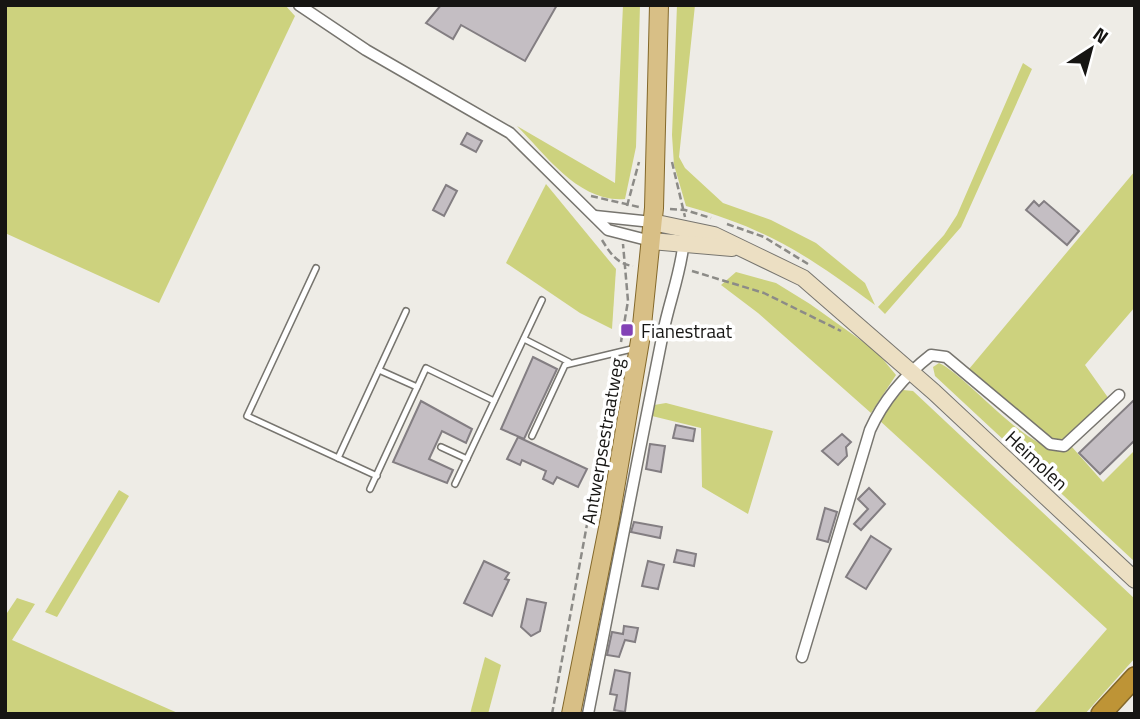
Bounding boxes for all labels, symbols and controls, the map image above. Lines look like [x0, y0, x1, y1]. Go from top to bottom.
north arrow [1056, 14, 1126, 84]
text: N [1087, 19, 1115, 50]
place label: Fianestraat [641, 316, 733, 345]
marker: Fianestraat [619, 322, 635, 338]
street label: Antwerpsestraatweg [573, 355, 631, 527]
street label: Heimolen [999, 423, 1075, 497]

